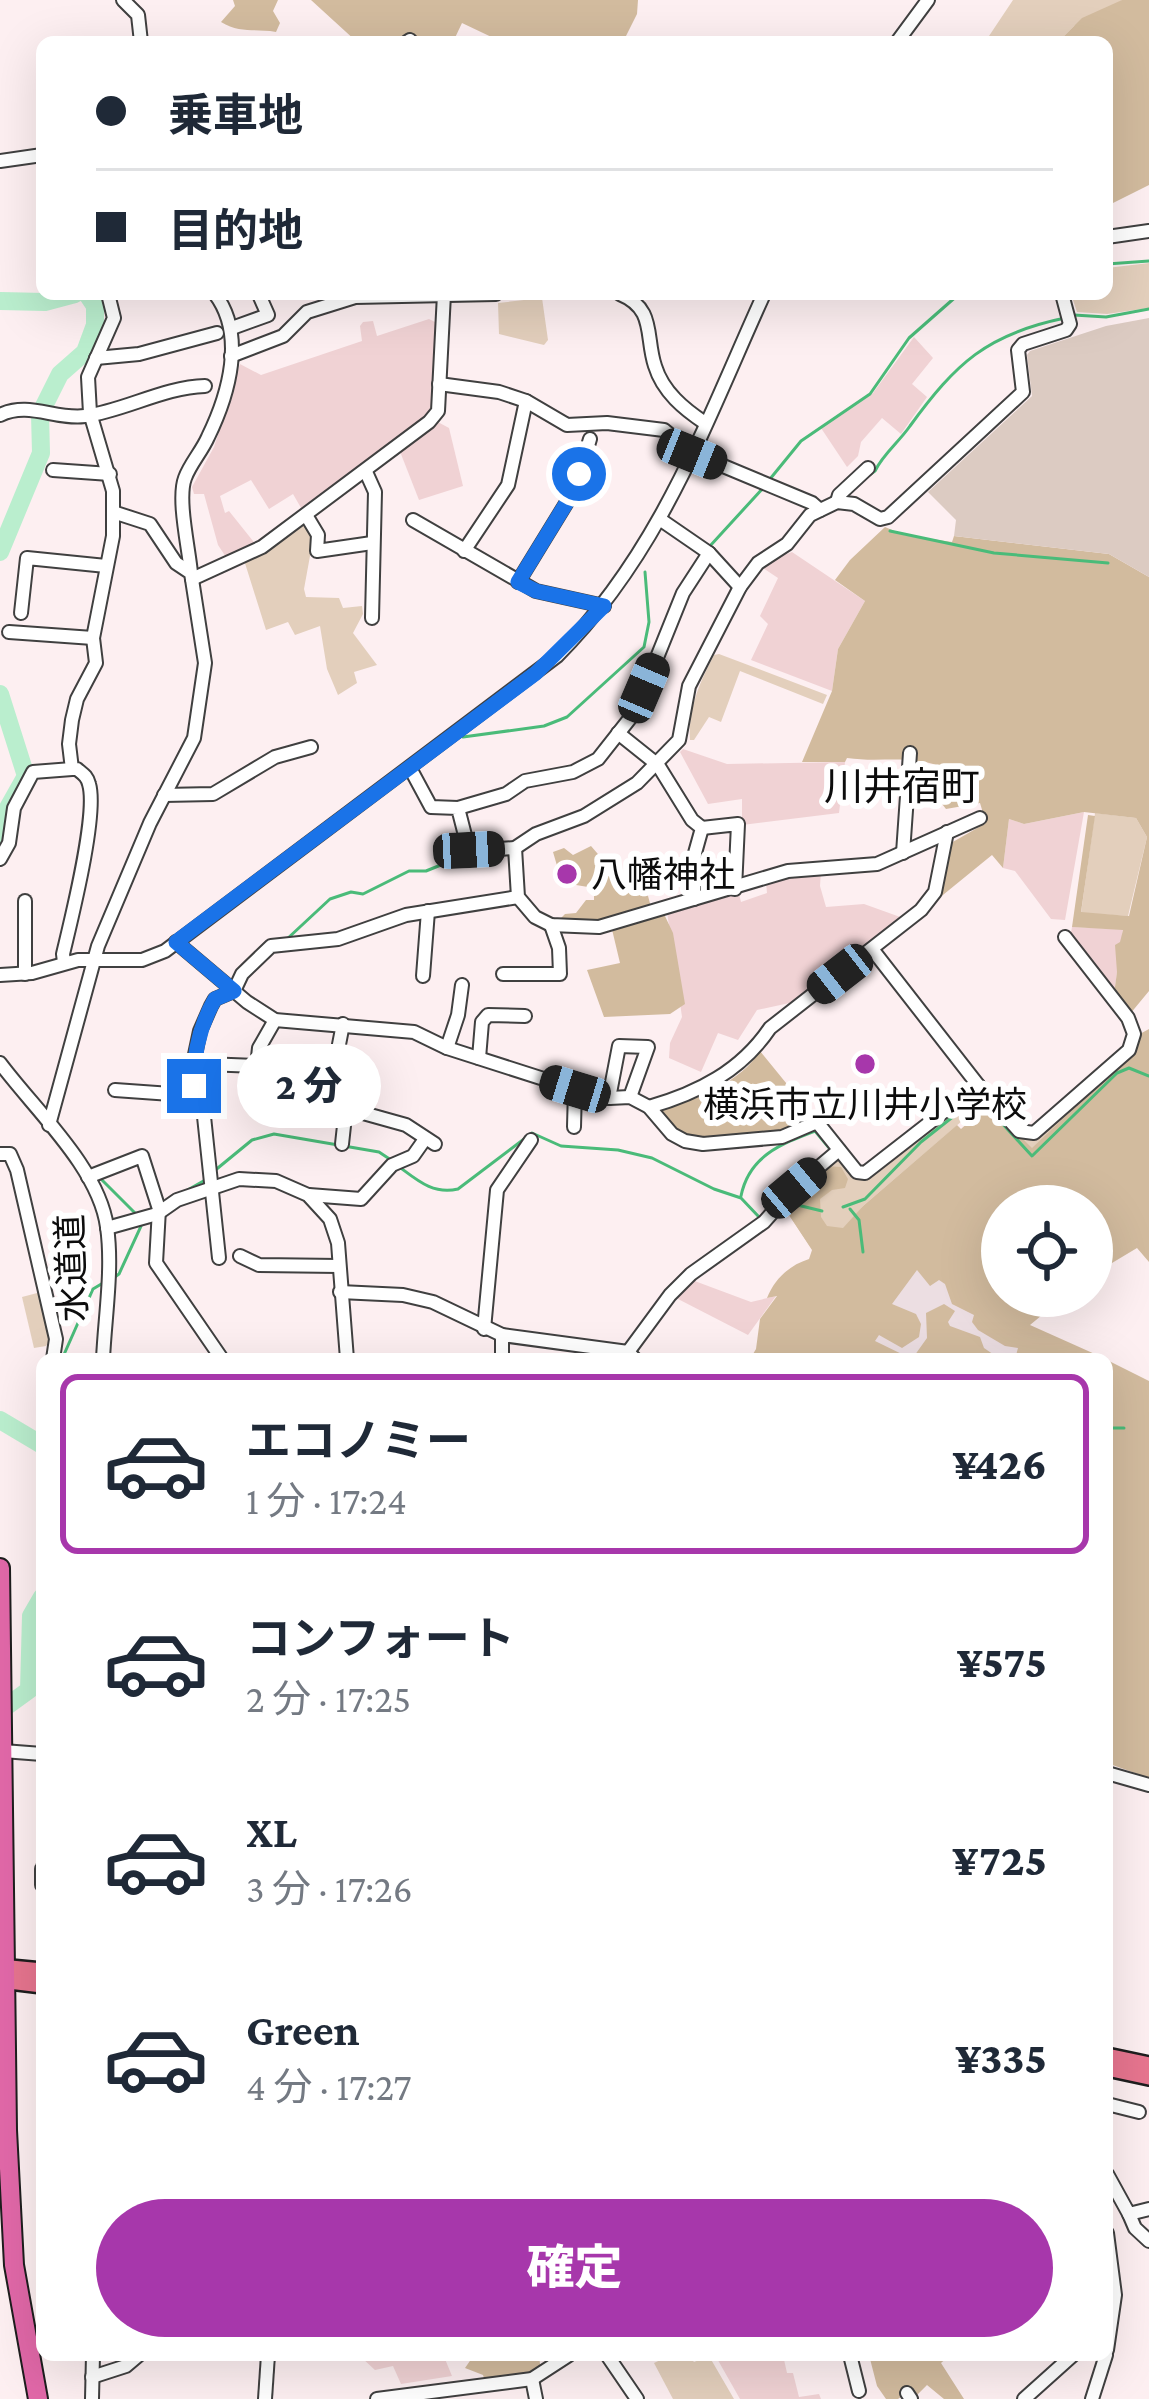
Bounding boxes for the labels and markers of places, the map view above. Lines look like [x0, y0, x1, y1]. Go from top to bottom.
place label: 八幡神社 [591, 855, 735, 895]
marker: 八幡神社 [554, 861, 580, 887]
marker: 横浜市立川井小学校 [852, 1051, 878, 1077]
place label: 横浜市立川井小学校 [703, 1085, 1027, 1125]

